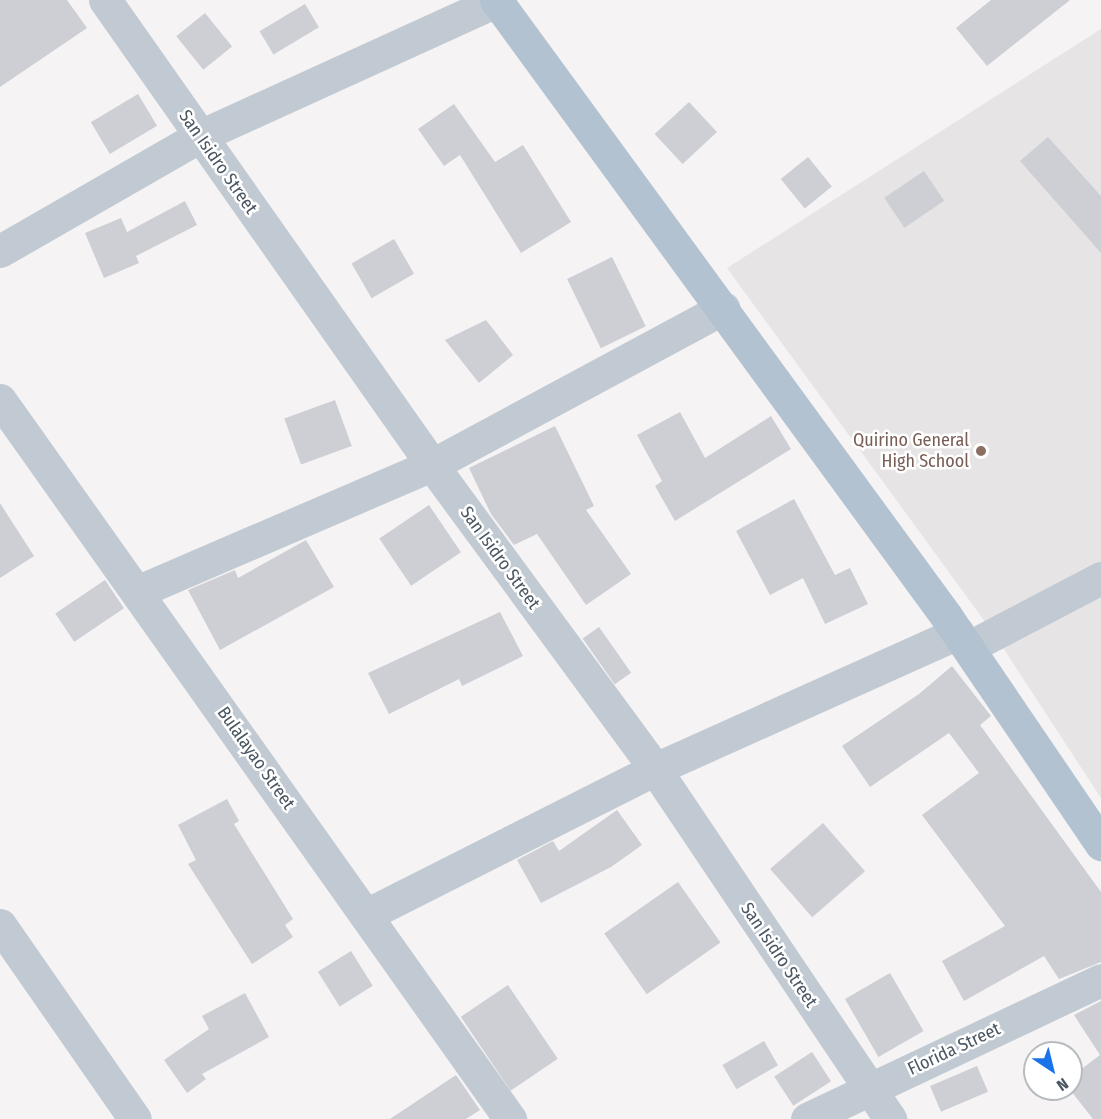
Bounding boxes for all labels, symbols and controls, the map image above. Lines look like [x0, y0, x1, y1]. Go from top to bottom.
street label: San Isidro Street [174, 106, 262, 218]
place label: Quirino General High School [853, 430, 969, 472]
marker: Quirino General High School [974, 444, 988, 458]
street label: San Isidro Street [455, 502, 545, 614]
street label: Bulalayao Street [213, 703, 299, 813]
street label: San Isidro Street [736, 898, 822, 1012]
street label: Florida Street [904, 1018, 1004, 1080]
north arrow [1023, 1041, 1083, 1101]
text: N [1053, 1074, 1072, 1095]

